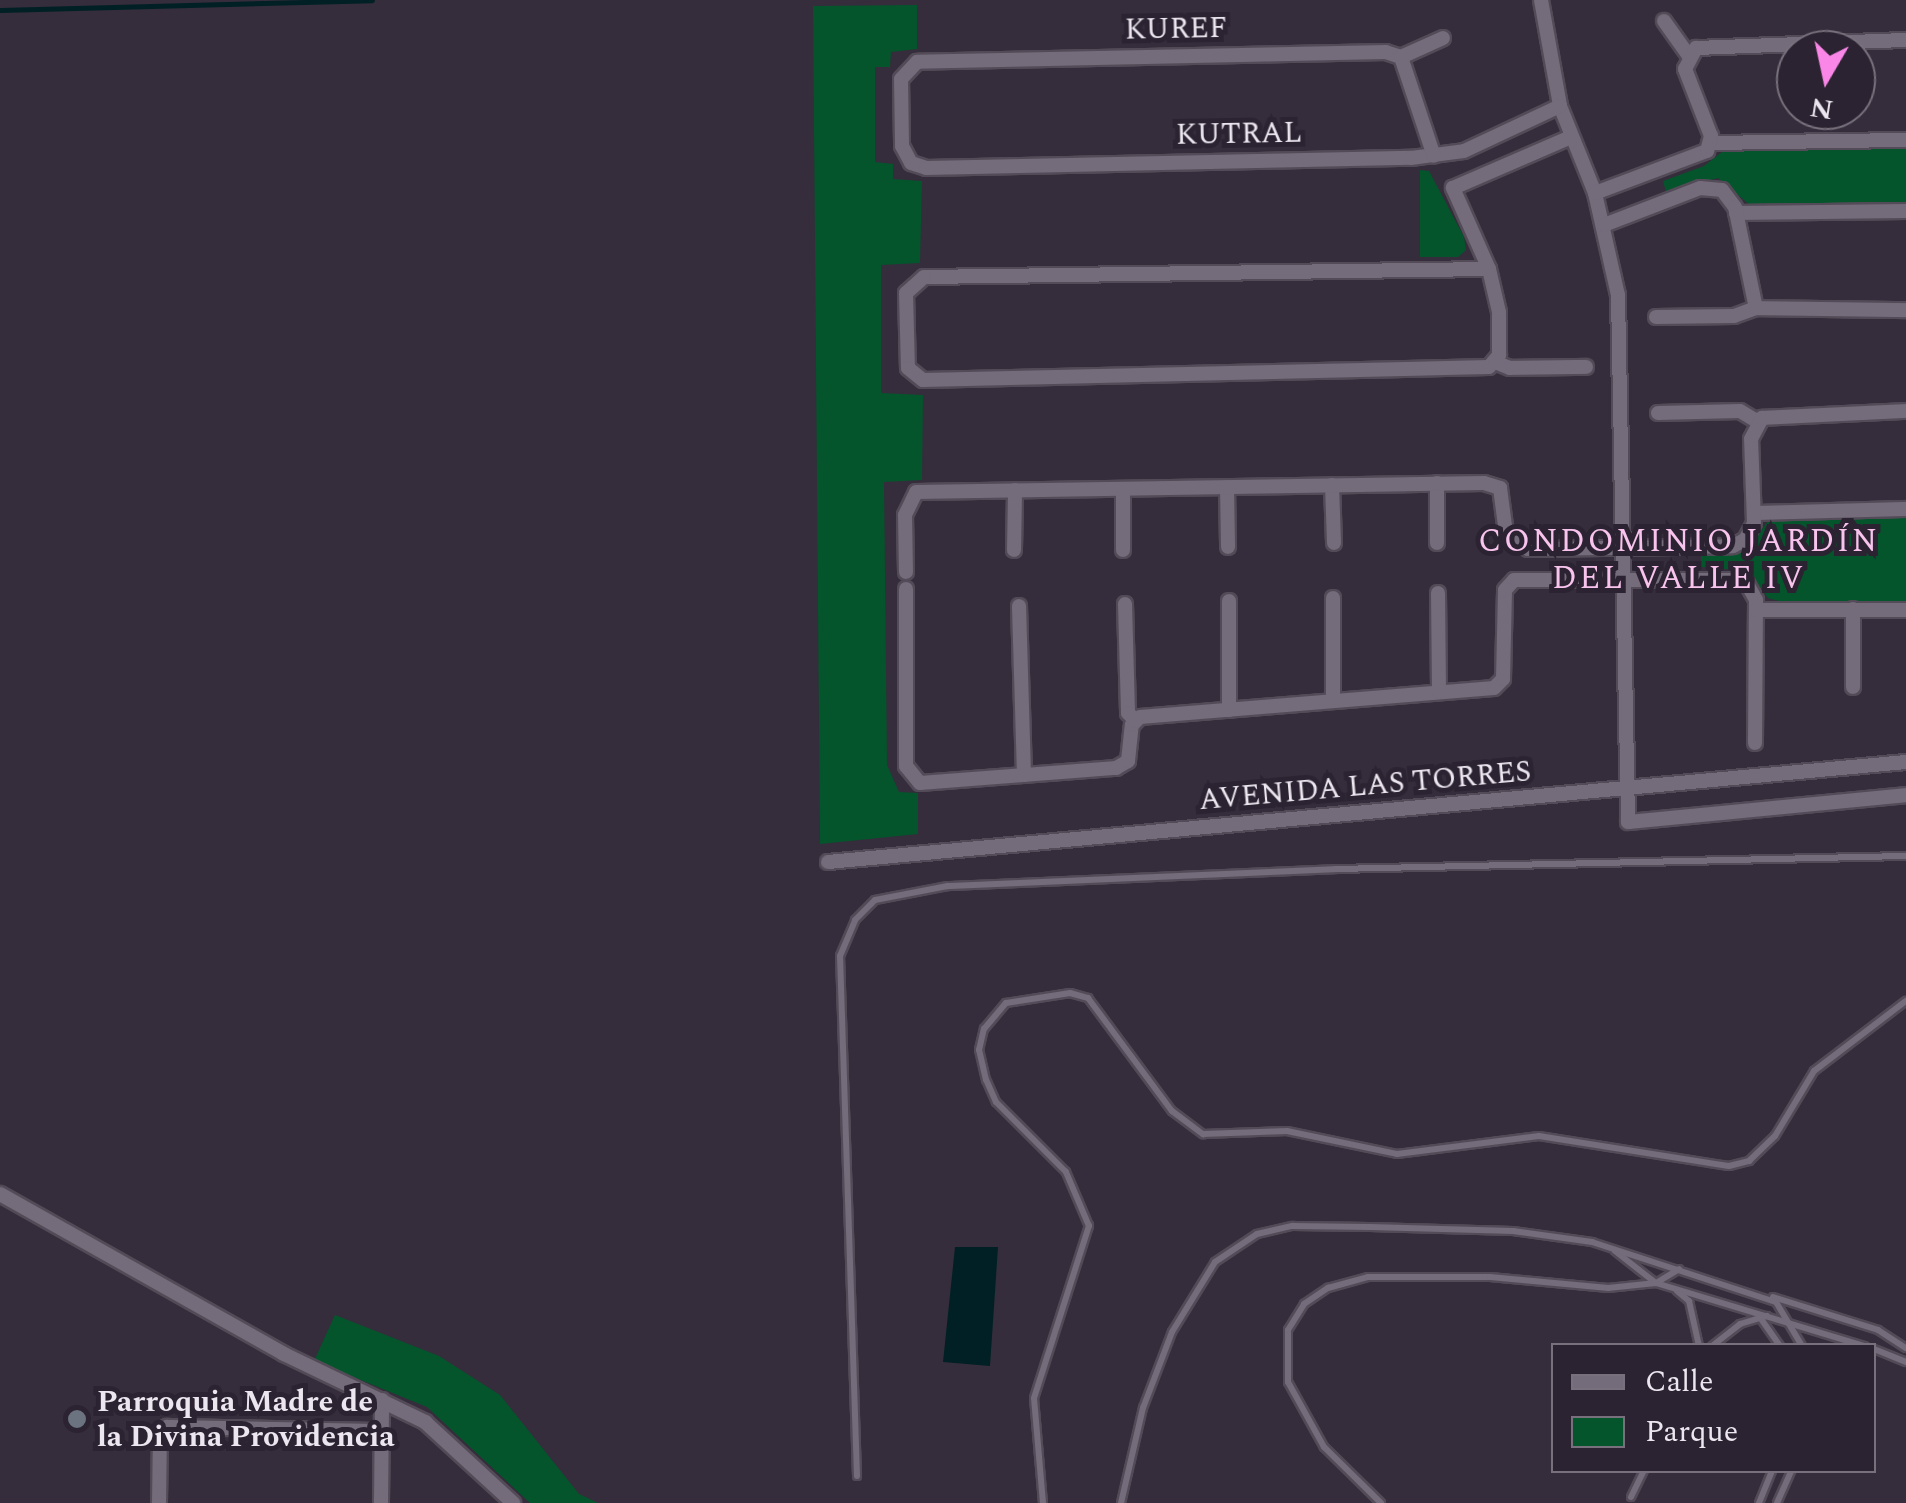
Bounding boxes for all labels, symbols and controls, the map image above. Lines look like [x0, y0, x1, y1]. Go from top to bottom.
street label: KUREF [1124, 10, 1228, 48]
north arrow [1776, 30, 1876, 130]
text: N [1807, 85, 1836, 131]
street label: KUTRAL [1175, 115, 1303, 153]
district label: CONDOMINIO JARDÍN DEL VALLE IV [1478, 524, 1880, 599]
street label: AVENIDA LAS TORRES [1197, 754, 1533, 818]
legend [1551, 1343, 1876, 1473]
text: Calle [1645, 1359, 1713, 1405]
place label: Parroquia Madre de la Divina Providencia [97, 1384, 395, 1454]
marker: Parroquia Madre de la Divina Providencia [66, 1408, 88, 1430]
text: Parque [1645, 1409, 1738, 1455]

